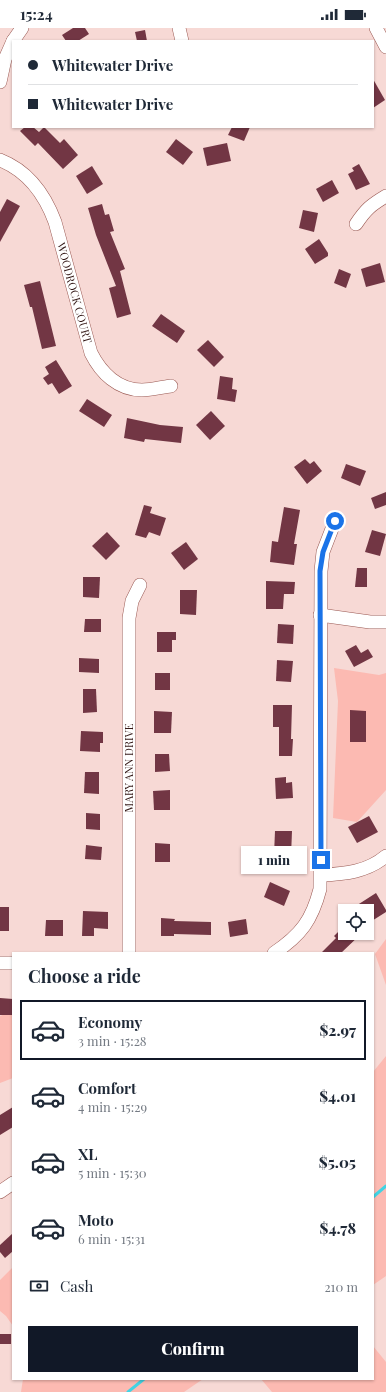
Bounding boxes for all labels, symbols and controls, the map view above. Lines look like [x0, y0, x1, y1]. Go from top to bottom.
text: 15:24 [20, 4, 53, 24]
text: Whitewater Drive [52, 55, 173, 75]
text: Whitewater Drive [52, 94, 173, 114]
street label: WOODROCK COURT [54, 240, 96, 345]
route start [326, 512, 344, 530]
street label: MARY ANN DRIVE [121, 723, 136, 812]
callout: 1 min [241, 846, 307, 874]
text: 1 min [258, 851, 290, 868]
route end [312, 851, 330, 869]
map controls [338, 904, 374, 940]
button: locate [338, 904, 374, 940]
text: Choose a ride [28, 964, 141, 988]
icon: car [30, 1012, 66, 1048]
text: Economy [78, 1012, 142, 1032]
text: $2.97 [319, 1020, 356, 1040]
text: 3 min · 15:28 [78, 1032, 147, 1049]
icon: car [30, 1078, 66, 1114]
text: Comfort [78, 1078, 136, 1098]
text: $4.01 [319, 1086, 356, 1106]
text: 4 min · 15:29 [78, 1098, 147, 1115]
icon: car [30, 1144, 66, 1180]
text: XL [78, 1144, 98, 1164]
text: $5.05 [319, 1152, 356, 1172]
text: 5 min · 15:30 [78, 1164, 147, 1181]
icon: car [30, 1210, 66, 1246]
text: Moto [78, 1210, 114, 1230]
text: $4.78 [320, 1218, 356, 1238]
text: 6 min · 15:31 [78, 1230, 145, 1247]
icon: cash [28, 1275, 50, 1297]
text: Cash [60, 1276, 93, 1296]
text: 210 m [324, 1278, 358, 1295]
button: Confirm [28, 1326, 358, 1372]

